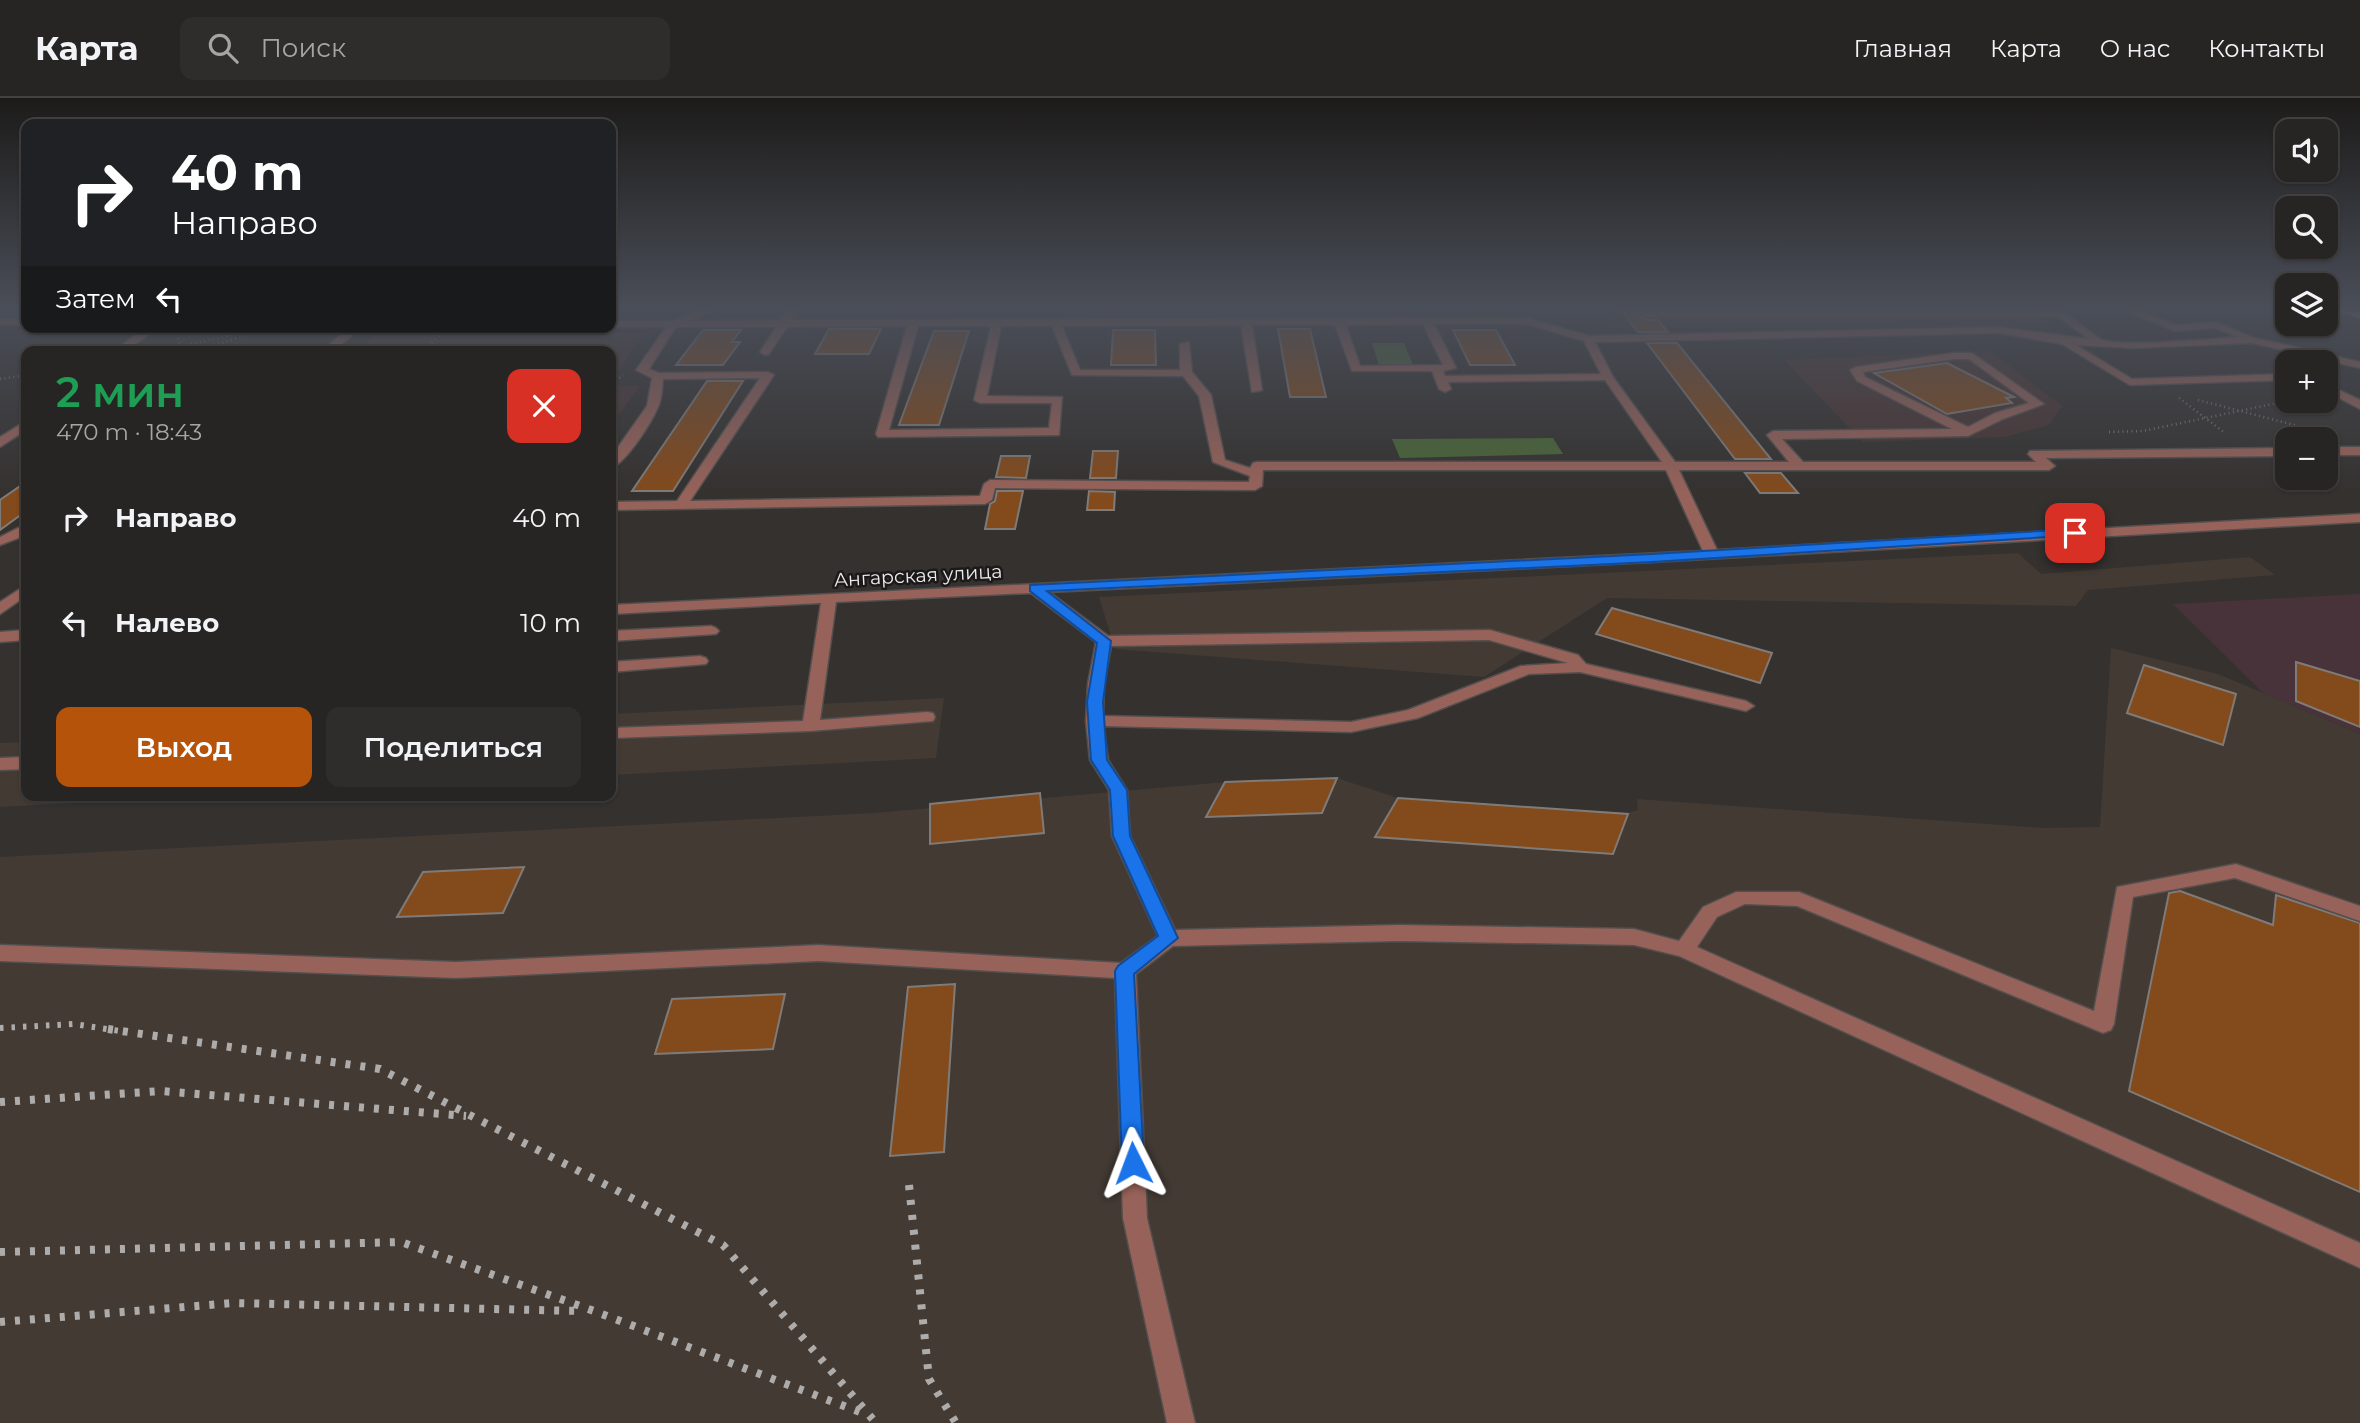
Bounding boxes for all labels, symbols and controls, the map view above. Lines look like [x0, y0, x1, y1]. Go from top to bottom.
search box [180, 17, 670, 80]
text: Карта [35, 28, 138, 68]
icon: search [204, 29, 242, 67]
text: Поиск [260, 32, 346, 64]
text: Главная [1854, 34, 1952, 63]
text: Карта [1990, 34, 2062, 63]
text: О нас [2100, 34, 2170, 63]
text: Контакты [2208, 34, 2325, 63]
map controls [2275, 119, 2338, 490]
button: sound [2275, 119, 2338, 182]
text: 40 m [171, 143, 303, 202]
icon: right [56, 147, 147, 238]
button: search [2275, 196, 2338, 259]
text: Направо [171, 203, 318, 242]
button: layers [2275, 273, 2338, 336]
icon: left [150, 280, 188, 318]
text: Затем [56, 283, 136, 315]
button: + [2275, 350, 2338, 413]
text: 2 мин [56, 366, 184, 418]
button: close [507, 369, 581, 443]
text: 470 m · 18:43 [56, 418, 202, 446]
button: − [2275, 427, 2338, 490]
icon: right [56, 499, 94, 537]
text: Направо [115, 502, 236, 534]
text: 40 m [512, 502, 581, 534]
pin [2045, 503, 2105, 563]
icon: arrive [2056, 514, 2094, 552]
street label: Ангарская улица [833, 560, 1003, 591]
icon: left [56, 604, 94, 642]
text: Налево [115, 607, 219, 639]
text: 10 m [520, 607, 581, 639]
button: Выход [56, 707, 312, 787]
button: Поделиться [326, 707, 581, 787]
position arrow [1096, 1126, 1170, 1200]

